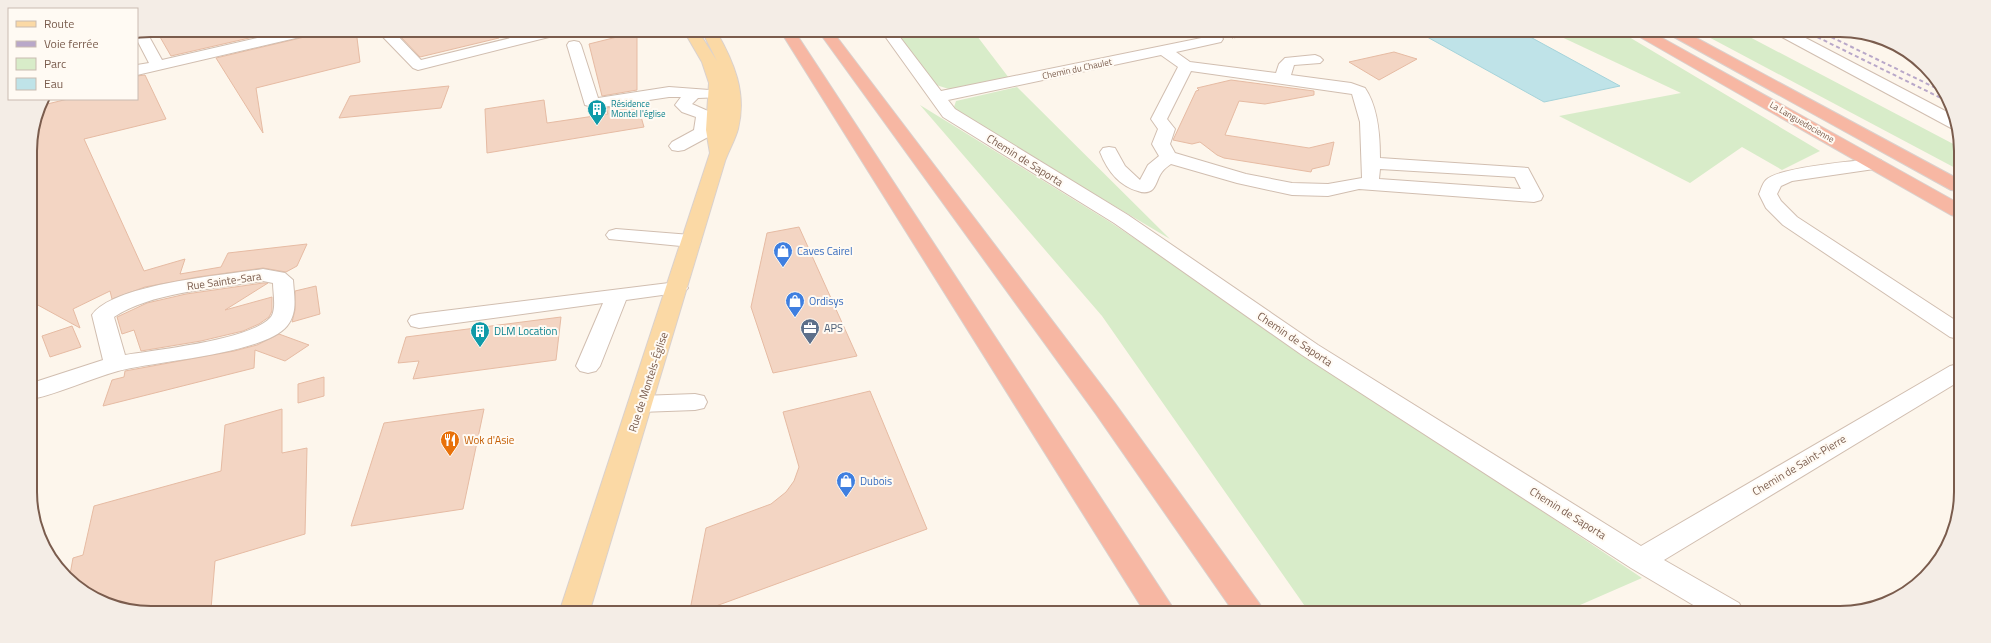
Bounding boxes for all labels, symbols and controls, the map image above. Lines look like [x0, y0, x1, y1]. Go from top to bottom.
legend [8, 8, 138, 100]
text: Route [44, 14, 74, 33]
text: Voie ferrée [44, 34, 99, 53]
text: Parc [44, 54, 66, 73]
street label: Chemin du Chaulet [1041, 55, 1114, 82]
text: Eau [44, 74, 63, 93]
place label: Résidence Montel l'église [611, 97, 666, 120]
building icon: Résidence Montel l'église [586, 98, 608, 126]
street label: La Languedocienne [1768, 98, 1837, 146]
street label: Chemin de Saporta [984, 130, 1067, 190]
shop icon: Caves Cairel [772, 240, 794, 268]
place label: Caves Cairel [797, 243, 852, 259]
street label: Rue Sainte-Sara [186, 268, 263, 294]
shop icon: Ordisys [784, 290, 806, 318]
place label: Ordisys [809, 293, 844, 309]
street label: Chemin de Saporta [1254, 308, 1336, 370]
office icon: APS [799, 317, 821, 345]
building icon: DLM Location [469, 320, 491, 348]
place label: APS [824, 320, 843, 336]
place label: DLM Location [494, 323, 557, 339]
street label: Rue de Montels-Église [624, 330, 672, 434]
restaurant icon: Wok d'Asie [439, 429, 461, 457]
street label: Chemin de Saint-Pierre [1749, 430, 1849, 499]
place label: Wok d'Asie [464, 432, 515, 448]
shop icon: Dubois [835, 470, 857, 498]
place label: Dubois [860, 473, 892, 489]
street label: Chemin de Saporta [1527, 483, 1610, 543]

